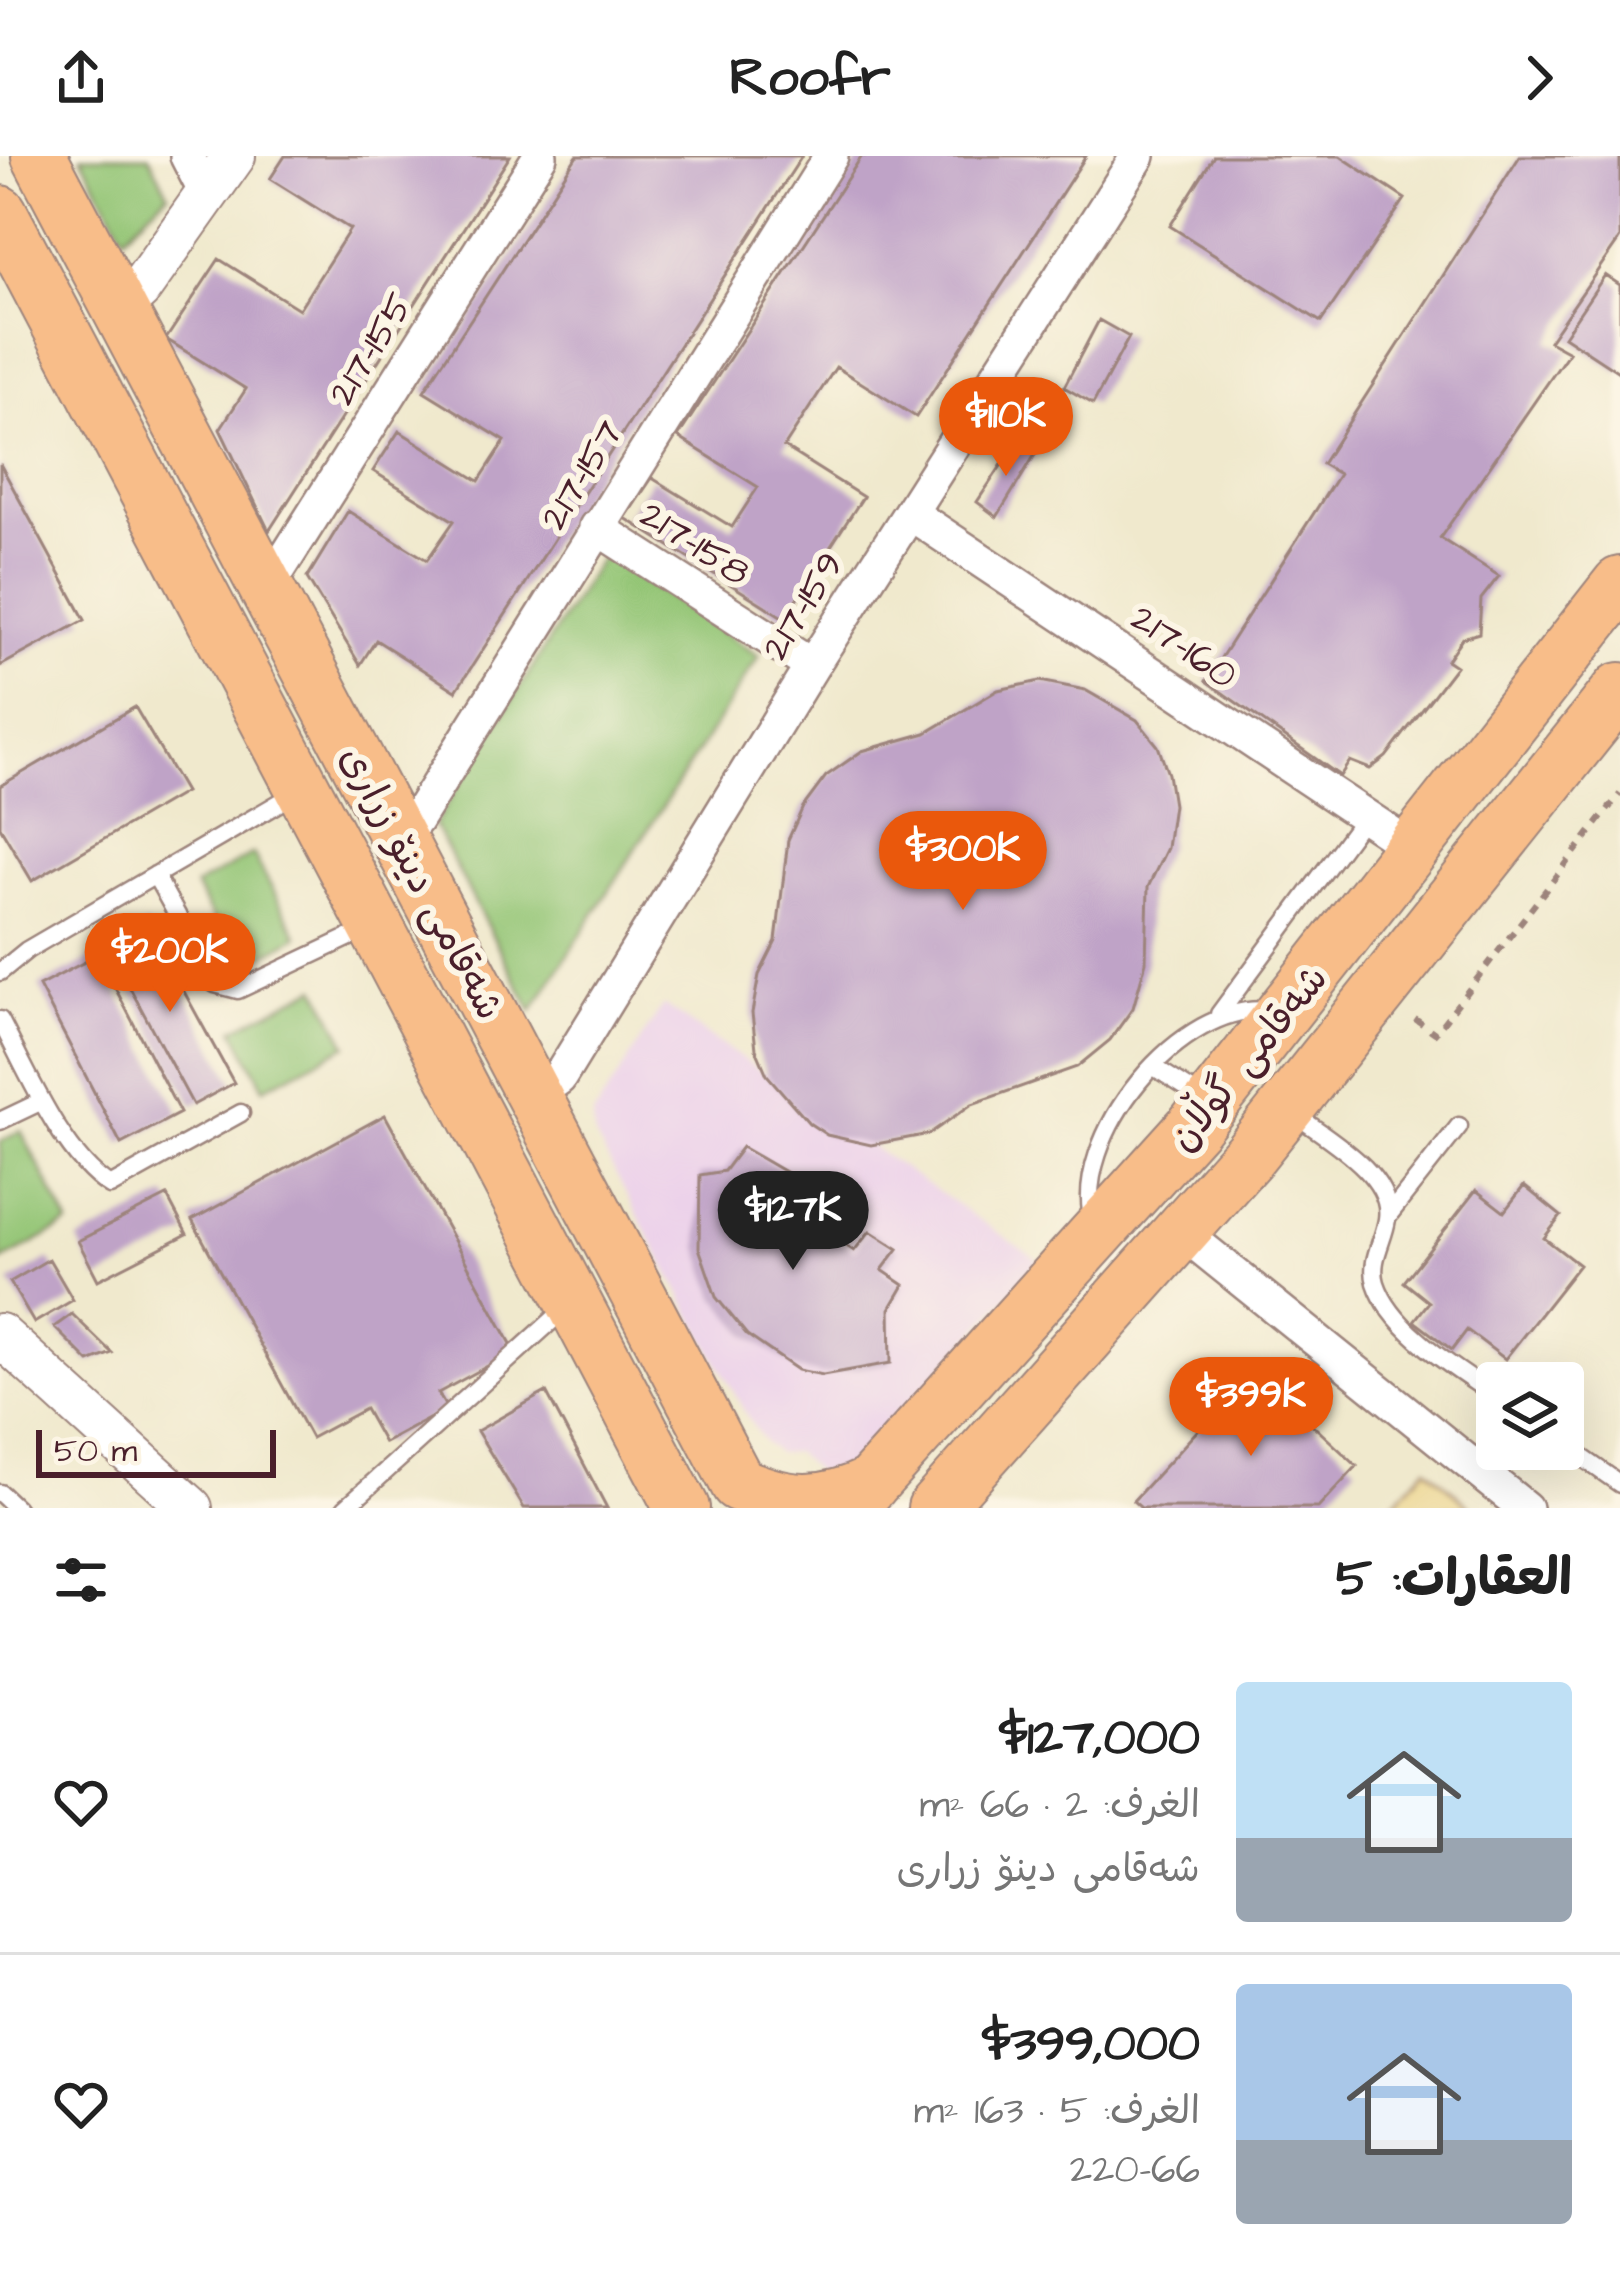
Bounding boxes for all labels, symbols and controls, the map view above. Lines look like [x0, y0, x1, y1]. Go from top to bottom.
text: Roofr [729, 41, 891, 116]
icon: share [48, 45, 114, 111]
icon: forward [1506, 45, 1572, 111]
street label: 217-155 [316, 283, 427, 416]
pin: $110K [922, 377, 1090, 479]
text: $110K [966, 389, 1046, 443]
street label: 217-157 [528, 410, 637, 541]
street label: 217-158 [629, 489, 760, 600]
street label: 217-159 [749, 542, 858, 671]
street label: 217-160 [1120, 592, 1247, 703]
street label: شەقامی دینۆ زراری [325, 737, 515, 1030]
pin: $300K [879, 811, 1047, 913]
text: $300K [906, 823, 1020, 877]
pin: $200K [86, 913, 254, 1015]
text: $200K [112, 925, 228, 979]
street label: شەقامی گوڵان [1154, 952, 1341, 1164]
pin: $127K [709, 1171, 877, 1273]
text: $127K [745, 1183, 841, 1237]
pin: $399K [1167, 1357, 1335, 1459]
map controls [1476, 1362, 1584, 1470]
button: layers [1476, 1362, 1584, 1470]
text: $399K [1196, 1369, 1306, 1423]
scale bar [36, 1424, 276, 1477]
text: 50 m [54, 1428, 137, 1474]
text: العقارات: 5 [1336, 1544, 1572, 1615]
icon: filters [48, 1547, 114, 1613]
text: $127,000 [999, 1703, 1200, 1774]
icon: home [1332, 1730, 1476, 1874]
icon: heart [48, 1769, 114, 1835]
text: الغرف: 2 · 66 m² [919, 1779, 1200, 1833]
text: شەقامی دینۆ زراری [897, 1843, 1200, 1897]
text: $399,000 [982, 2009, 1200, 2080]
icon: home [1332, 2032, 1476, 2176]
icon: heart [48, 2071, 114, 2137]
text: الغرف: 5 · 163 m² [914, 2085, 1200, 2139]
text: 220-66 [1070, 2144, 1200, 2198]

